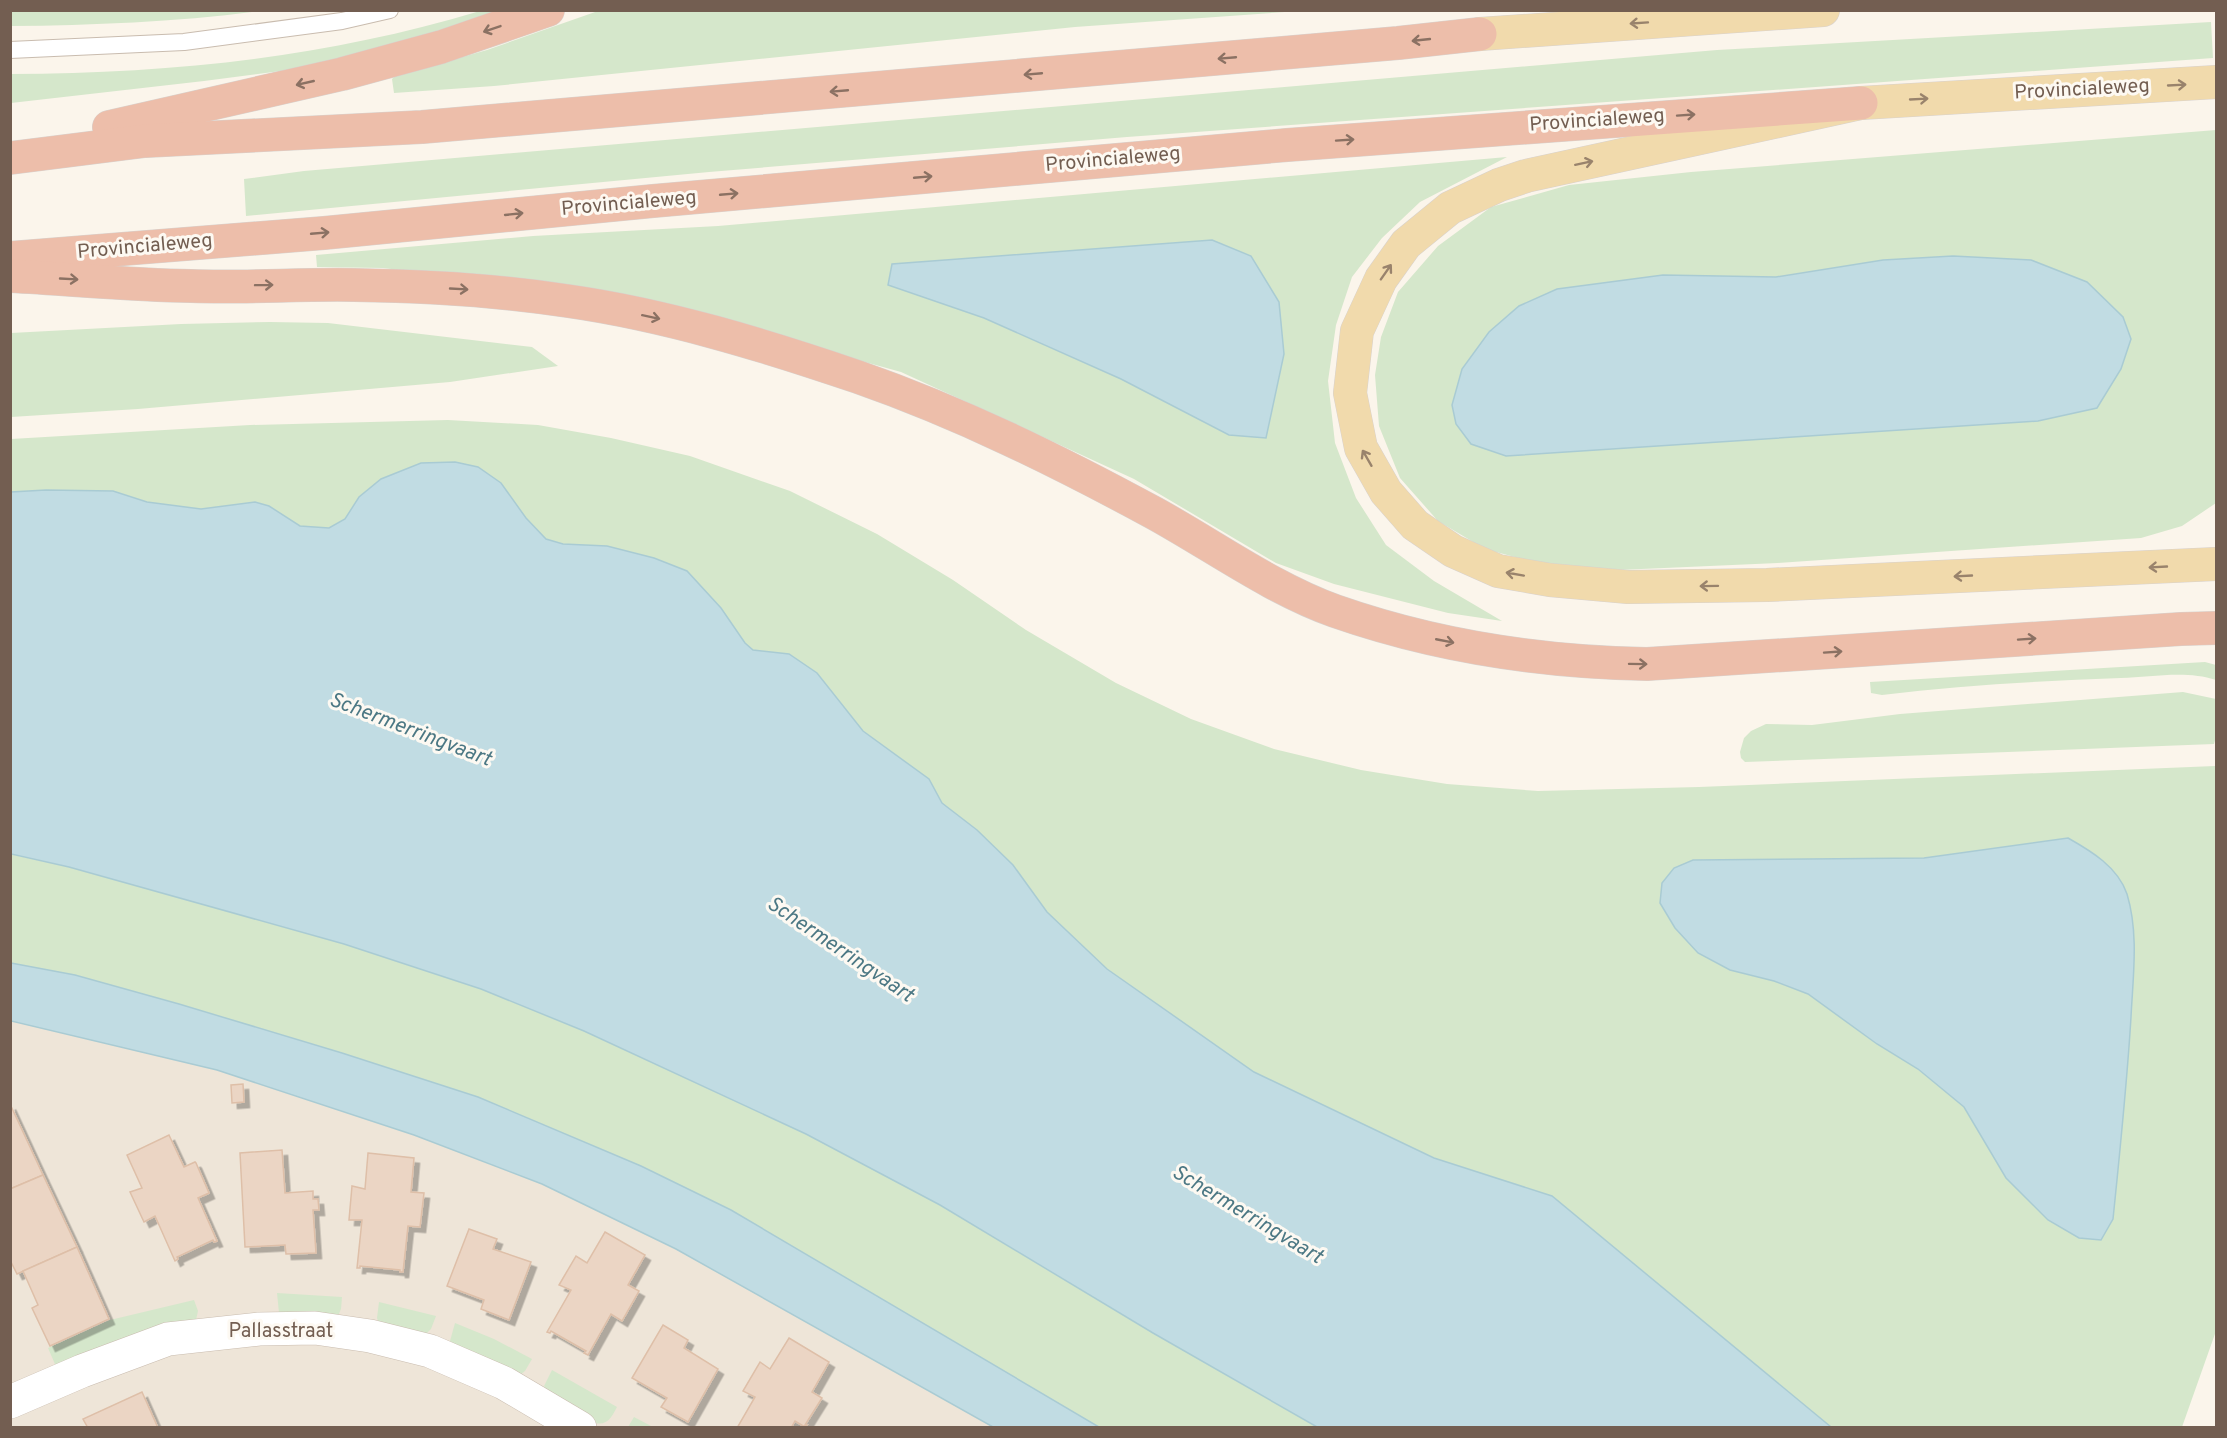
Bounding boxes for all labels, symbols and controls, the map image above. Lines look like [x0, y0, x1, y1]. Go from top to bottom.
one-way arrow [1630, 17, 1650, 28]
one-way arrow [484, 25, 502, 36]
one-way arrow [1412, 35, 1432, 46]
one-way arrow [1218, 53, 1238, 64]
one-way arrow [1024, 69, 1043, 80]
street label: Provincialeweg [2014, 73, 2150, 107]
one-way arrow [296, 77, 315, 89]
one-way arrow [2166, 79, 2186, 90]
one-way arrow [829, 86, 849, 97]
one-way arrow [1909, 94, 1929, 105]
street label: Provincialeweg [1528, 103, 1666, 139]
one-way arrow [1676, 109, 1696, 120]
one-way arrow [1335, 134, 1355, 145]
street label: Provincialeweg [1044, 141, 1182, 179]
one-way arrow [1574, 157, 1593, 169]
one-way arrow [913, 171, 933, 182]
street label: Provincialeweg [560, 185, 698, 223]
one-way arrow [719, 188, 739, 199]
one-way arrow [504, 209, 524, 220]
one-way arrow [310, 227, 329, 238]
street label: Provincialeweg [76, 228, 214, 266]
one-way arrow [1380, 265, 1392, 281]
one-way arrow [58, 274, 78, 285]
one-way arrow [253, 280, 273, 291]
one-way arrow [448, 284, 468, 295]
one-way arrow [642, 312, 661, 324]
one-way arrow [1361, 450, 1373, 467]
one-way arrow [2149, 561, 2169, 572]
one-way arrow [1505, 568, 1525, 579]
one-way arrow [1954, 571, 1974, 582]
one-way arrow [1699, 580, 1719, 592]
one-way arrow [2017, 633, 2037, 644]
one-way arrow [1435, 636, 1454, 647]
one-way arrow [1822, 646, 1842, 657]
one-way arrow [1628, 658, 1648, 670]
water label: Schermerringvaart [325, 687, 496, 774]
water label: Schermerringvaart [761, 891, 920, 1010]
water label: Schermerringvaart [1167, 1159, 1329, 1272]
street label: Pallasstraat [229, 1319, 333, 1345]

